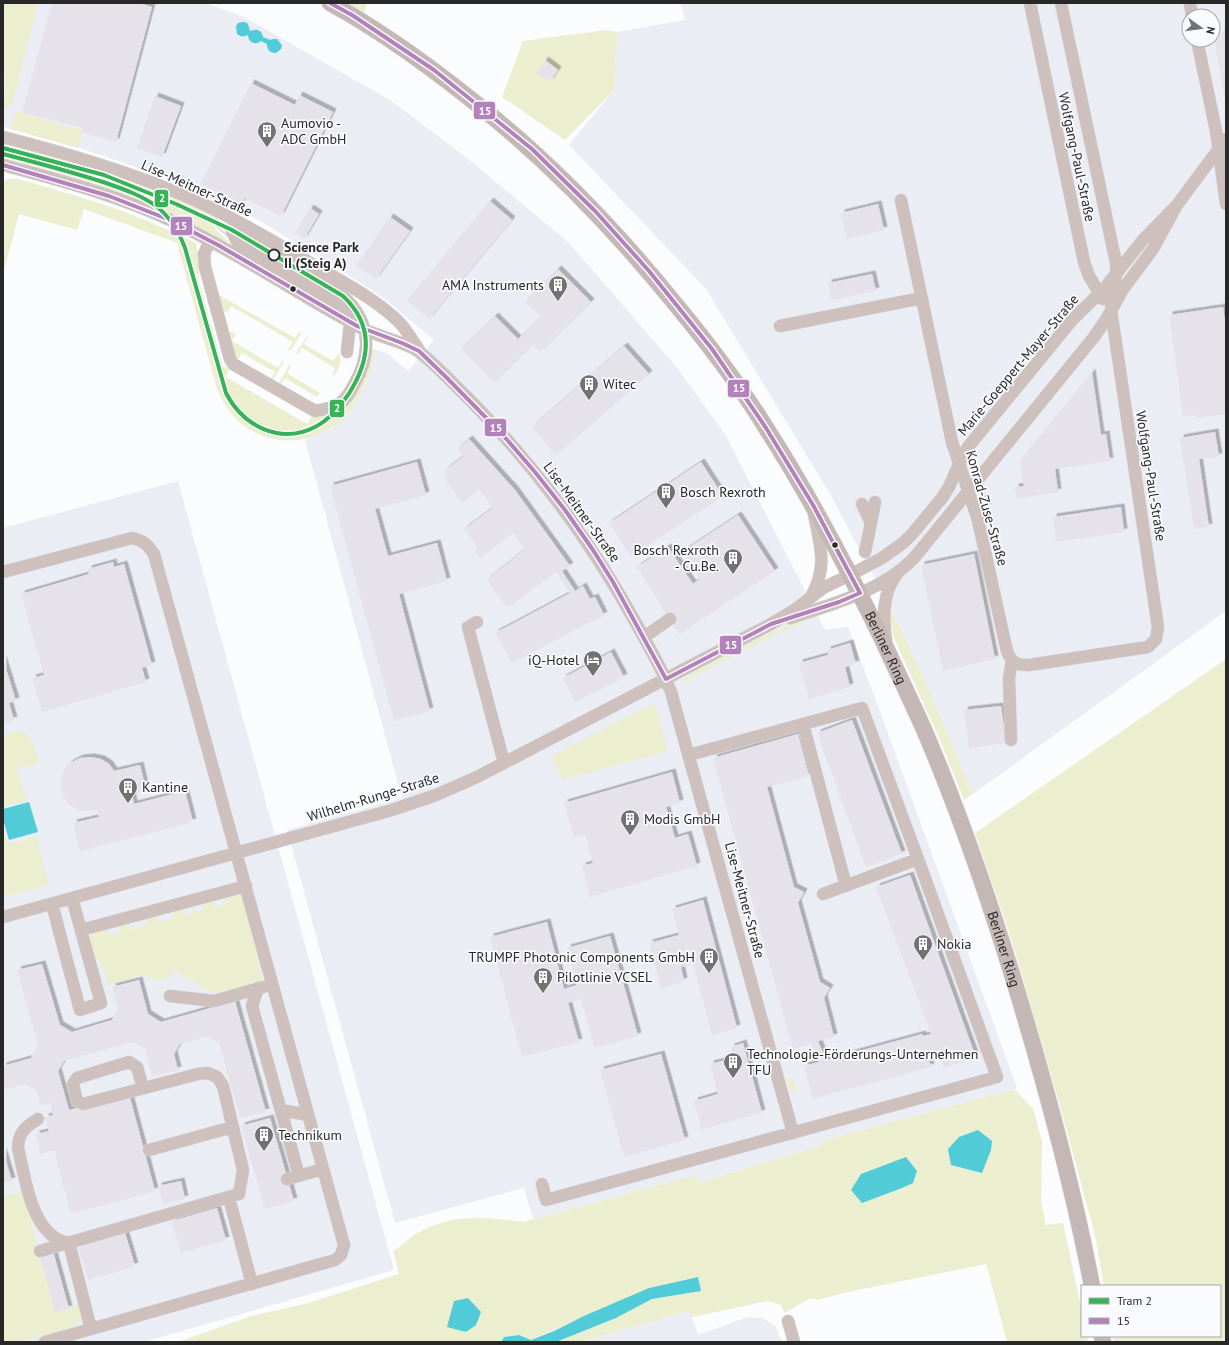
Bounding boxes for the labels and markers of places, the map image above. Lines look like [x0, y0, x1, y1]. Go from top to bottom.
place label: Aumovio - ADC GmbH [281, 114, 346, 148]
building icon: Aumovio - ADC GmbH [256, 120, 278, 148]
place label: Science Park II (Steig A) [284, 238, 359, 272]
marker: Science Park II (Steig A) [267, 248, 281, 262]
building icon: AMA Instruments [547, 274, 569, 302]
place label: AMA Instruments [442, 276, 544, 294]
unlabelled marker [288, 284, 298, 294]
building icon: Witec [578, 373, 600, 401]
place label: Witec [603, 375, 636, 393]
building icon: Bosch Rexroth [655, 481, 677, 509]
place label: Bosch Rexroth [680, 483, 766, 501]
unlabelled marker [830, 540, 840, 550]
place label: Bosch Rexroth - Cu.Be. [633, 541, 719, 575]
building icon: Bosch Rexroth - Cu.Be. [722, 547, 744, 575]
hotel icon: iQ-Hotel [582, 649, 604, 677]
place label: iQ-Hotel [528, 651, 579, 669]
building icon: Kantine [117, 776, 139, 804]
place label: Kantine [142, 778, 188, 796]
building icon: Modis GmbH [619, 808, 641, 836]
place label: Modis GmbH [644, 810, 720, 828]
building icon: Nokia [912, 933, 934, 961]
place label: Nokia [937, 935, 971, 953]
building icon: TRUMPF Photonic Components GmbH [698, 946, 720, 974]
place label: TRUMPF Photonic Components GmbH [469, 948, 695, 966]
building icon: Pilotlinie VCSEL [532, 966, 554, 994]
place label: Pilotlinie VCSEL [557, 968, 652, 986]
place label: Technologie-Förderungs-Unternehmen TFU [747, 1045, 978, 1079]
building icon: Technologie-Förderungs-Unternehmen TFU [722, 1051, 744, 1079]
building icon: Technikum [253, 1124, 275, 1152]
place label: Technikum [278, 1126, 342, 1144]

